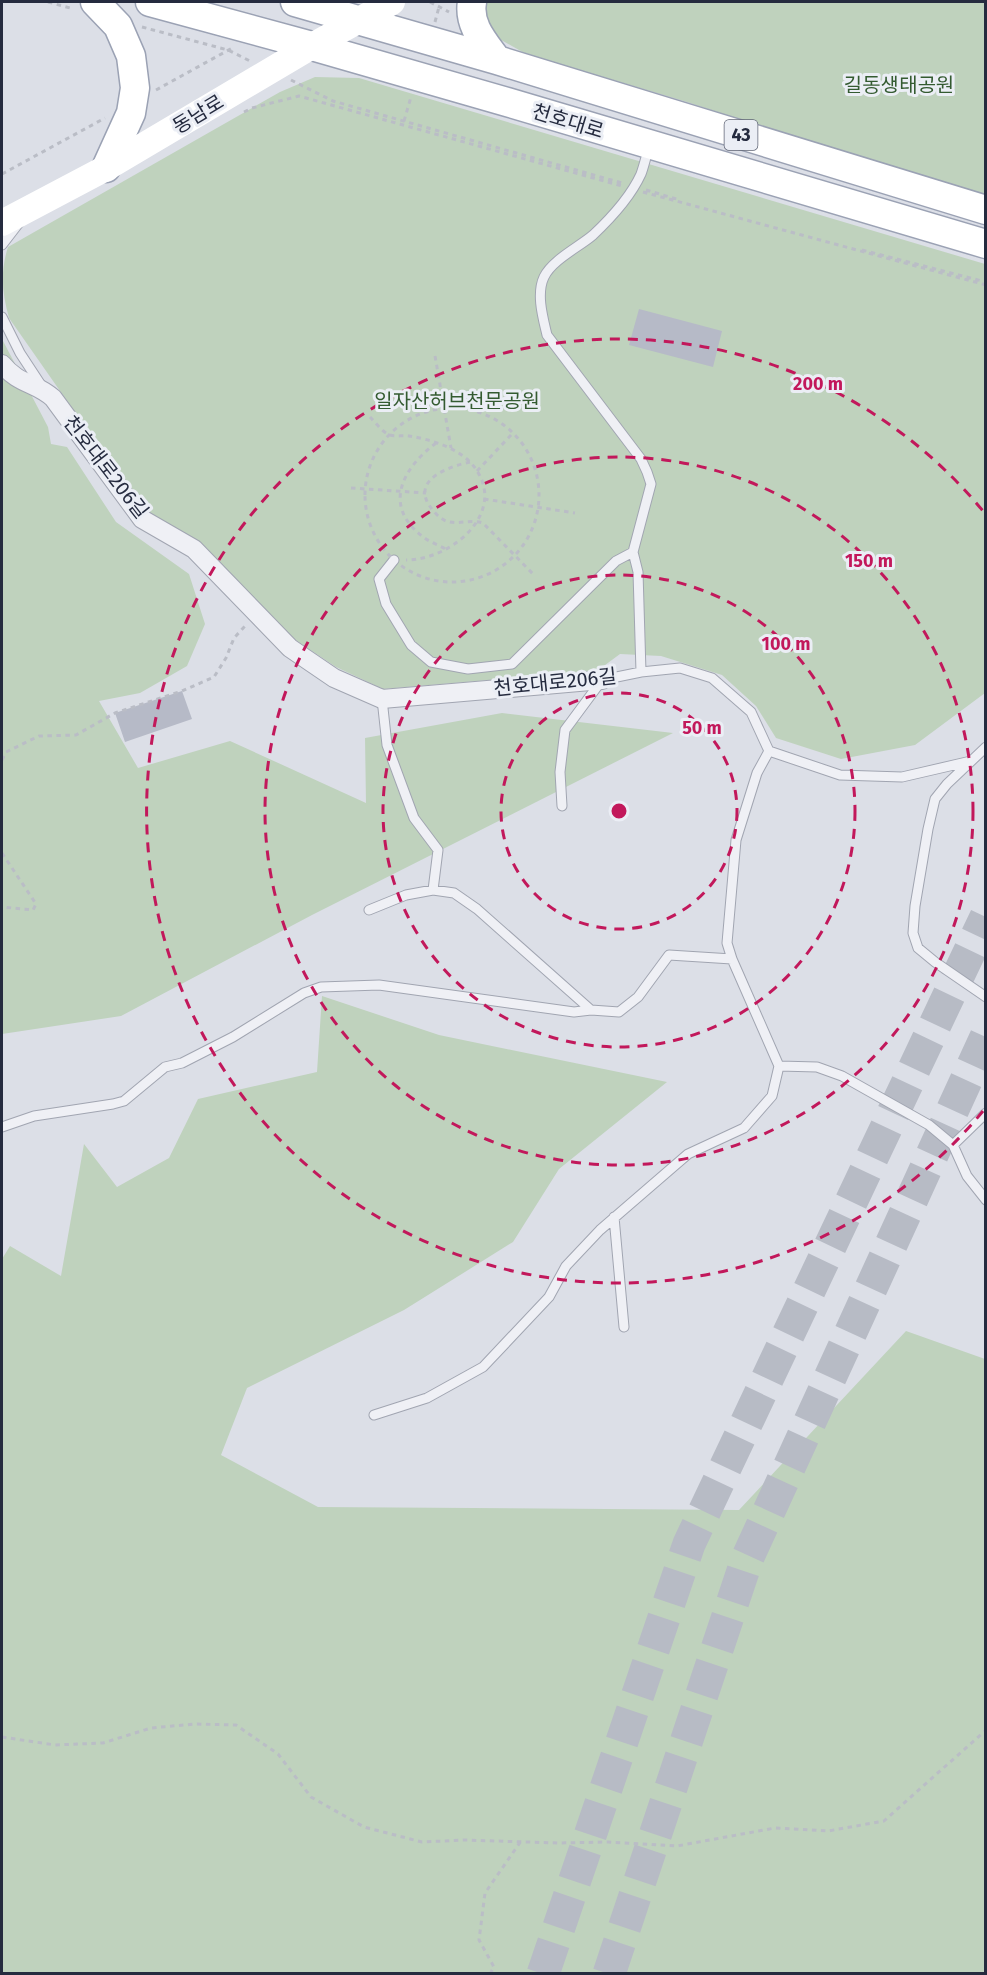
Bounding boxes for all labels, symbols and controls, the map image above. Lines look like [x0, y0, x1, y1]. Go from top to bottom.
park label: 길동생태공원 [844, 73, 954, 97]
street label: 동남로 [168, 89, 228, 139]
street label: 천호대로 [529, 99, 607, 143]
road number: 43 [724, 120, 758, 150]
text: 200 m [793, 373, 843, 395]
park label: 일자산허브천문공원 [374, 389, 540, 413]
street label: 천호대로206길 [58, 411, 154, 523]
text: 150 m [845, 550, 893, 572]
text: 100 m [762, 633, 810, 655]
street label: 천호대로206길 [492, 664, 618, 700]
text: 50 m [682, 717, 722, 739]
centre of rings [609, 801, 629, 821]

